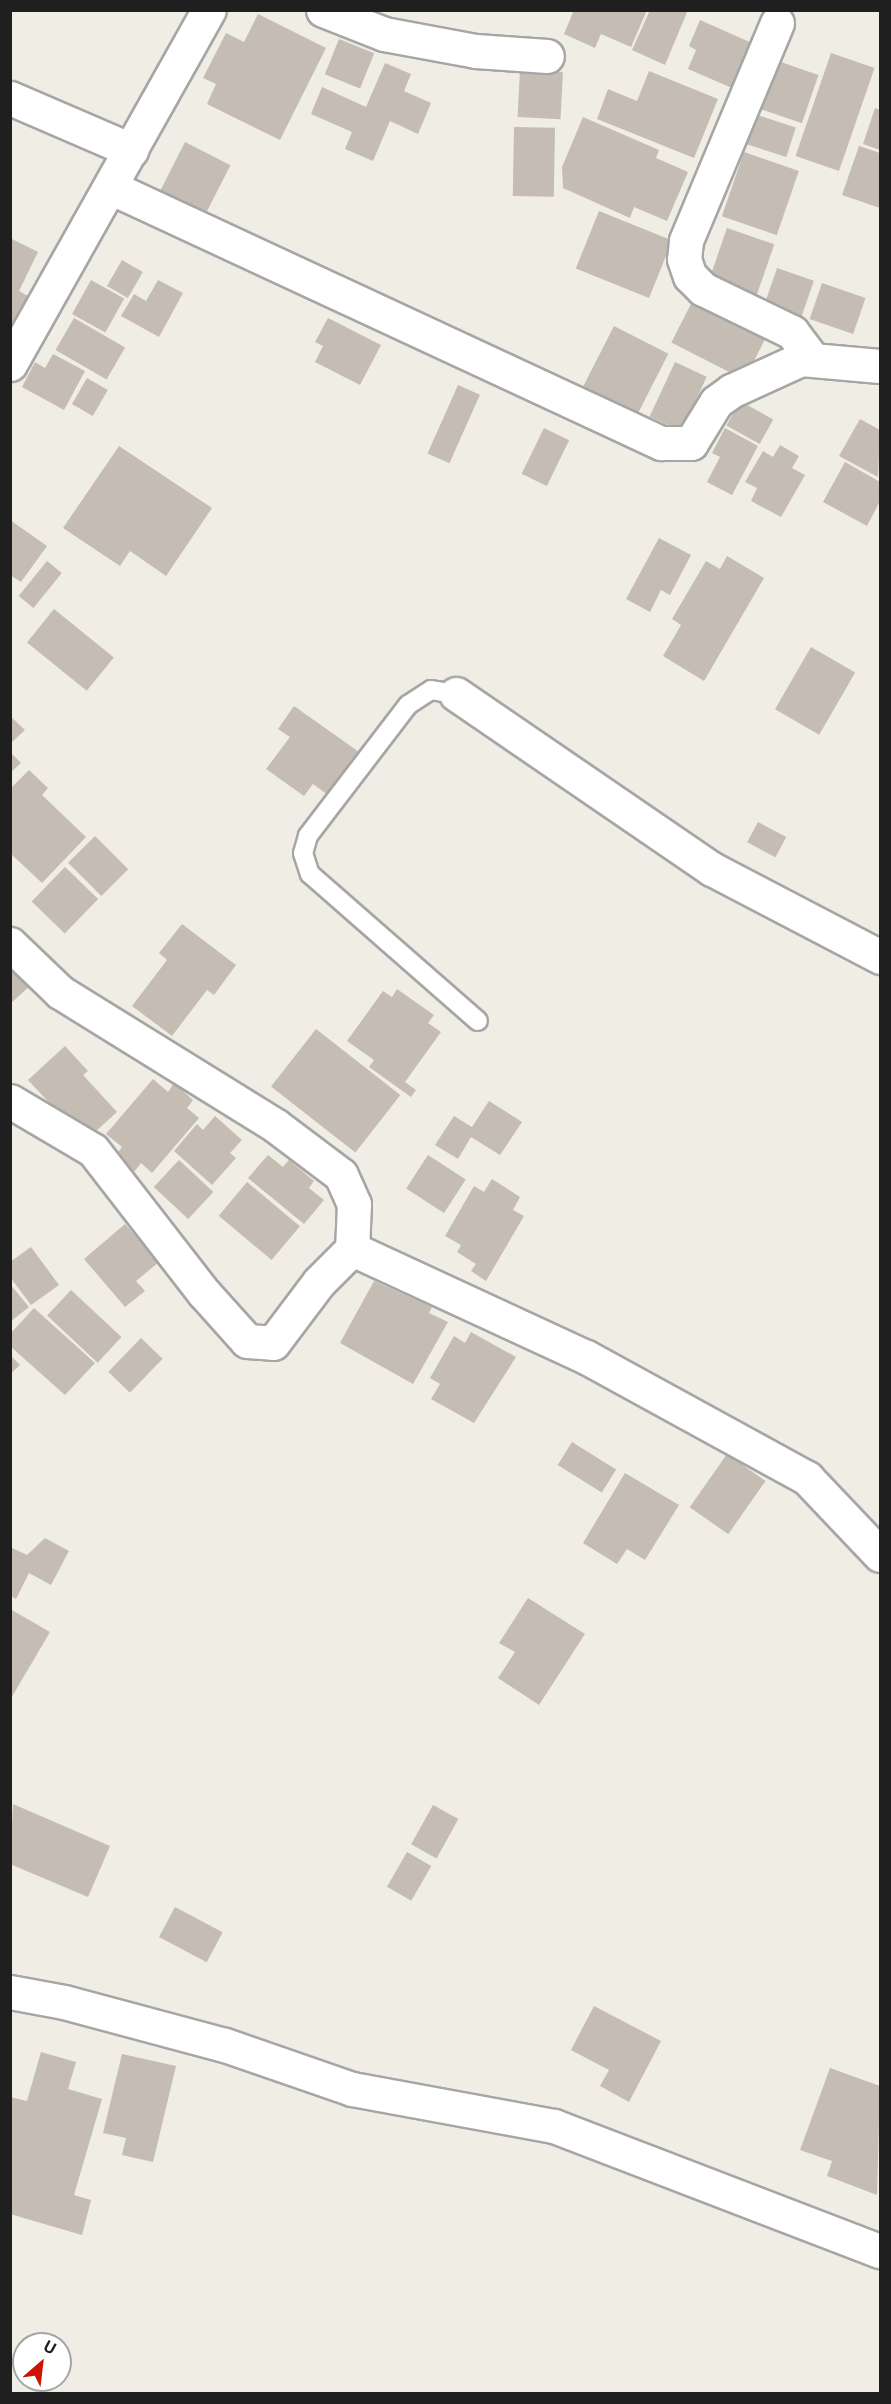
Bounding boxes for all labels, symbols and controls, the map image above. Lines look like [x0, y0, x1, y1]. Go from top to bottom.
north arrow [12, 2332, 72, 2392]
text: U [40, 2336, 59, 2359]

